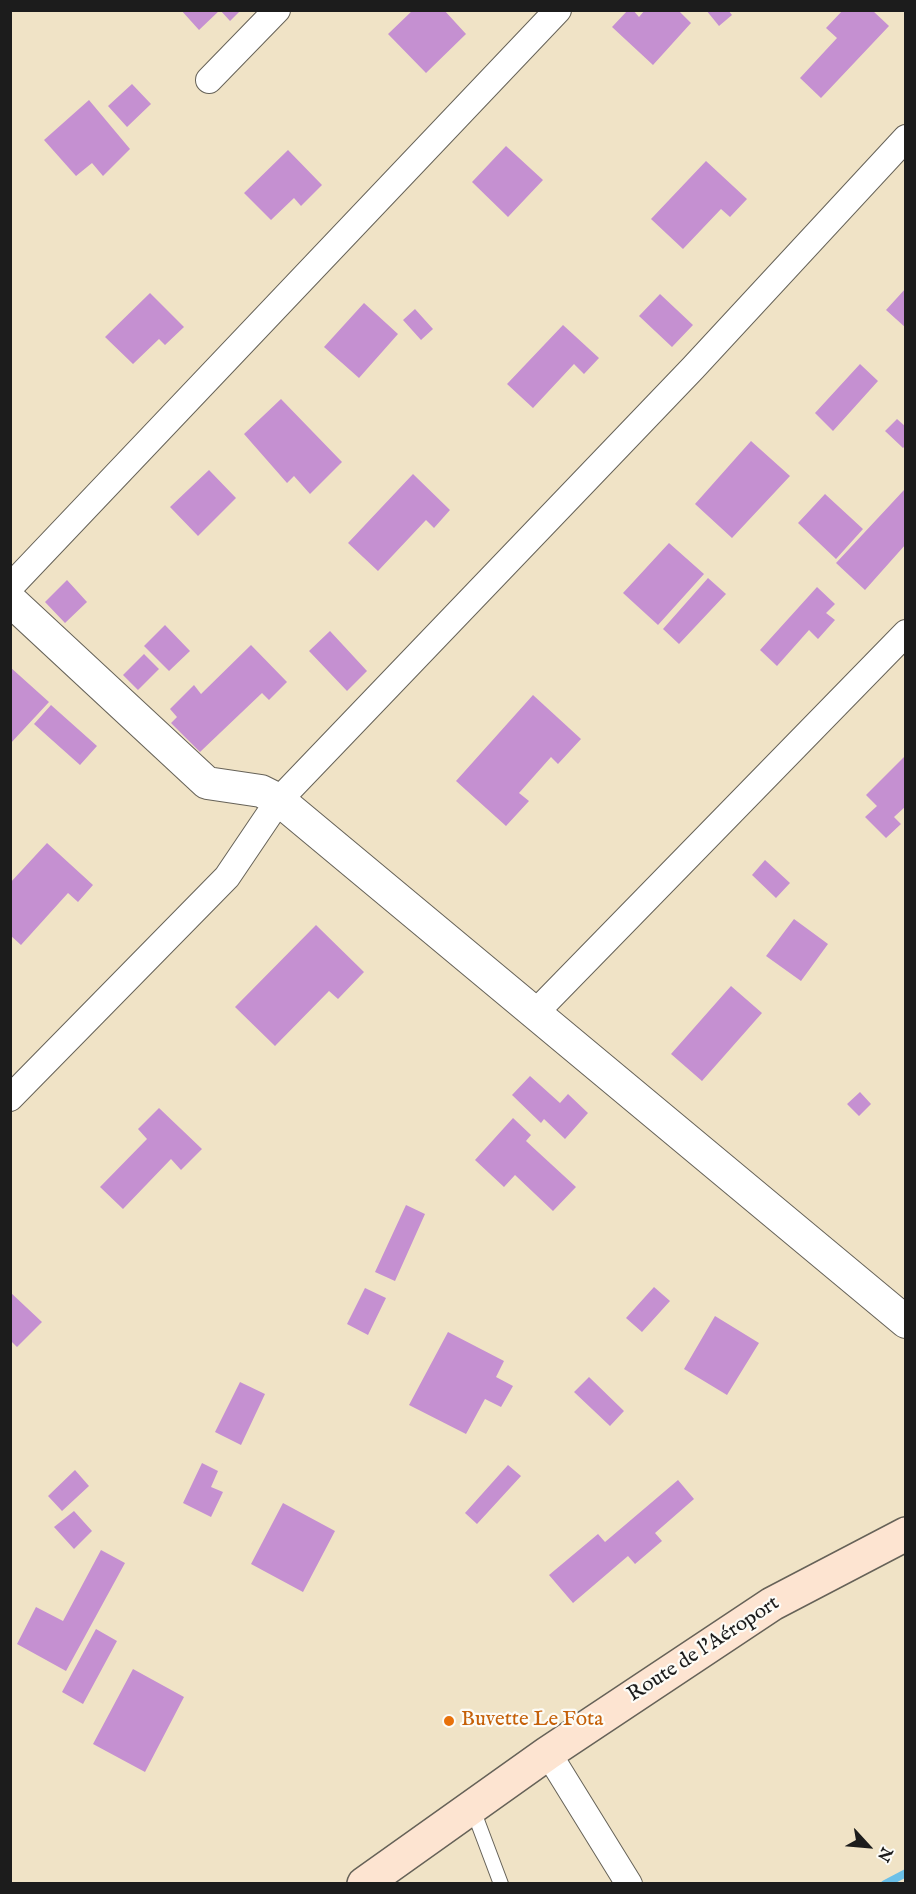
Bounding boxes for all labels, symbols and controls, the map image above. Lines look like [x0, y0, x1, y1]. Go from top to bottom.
street label: Route de l'Aéroport [623, 1592, 785, 1708]
place label: Buvette Le Fota [461, 1708, 603, 1734]
marker: Buvette Le Fota [442, 1714, 456, 1728]
north arrow [838, 1816, 898, 1876]
text: N [872, 1843, 896, 1864]

